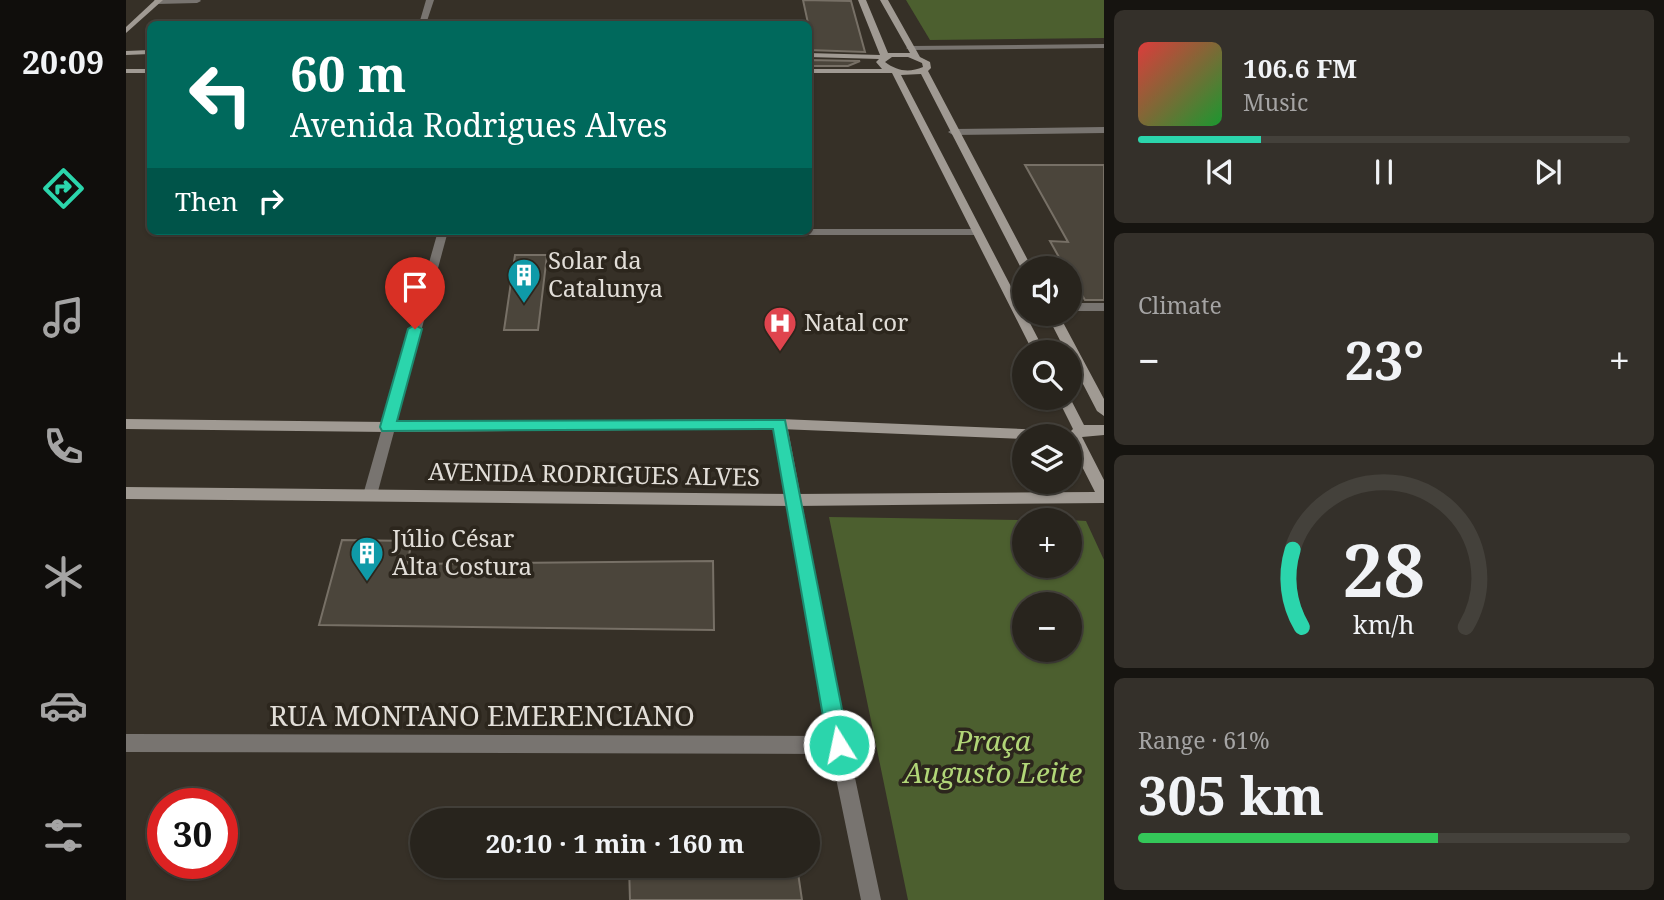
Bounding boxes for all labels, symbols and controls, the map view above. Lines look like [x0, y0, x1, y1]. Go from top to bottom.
text: 20:09 [22, 40, 104, 83]
text: 60 m [290, 40, 406, 106]
icon: left [175, 49, 266, 140]
text: 106.6 FM [1243, 50, 1357, 86]
text: Music [1243, 86, 1308, 118]
text: Avenida Rodrigues Alves [290, 103, 668, 146]
icon: previous [1201, 153, 1239, 191]
icon: pause [1365, 153, 1403, 191]
icon: next [1529, 153, 1567, 191]
icon: directions [39, 164, 88, 213]
icon: right [252, 182, 290, 220]
text: Then [175, 183, 238, 219]
place label: Solar da Catalunya [548, 243, 663, 304]
building icon: Solar da Catalunya [505, 256, 543, 305]
map controls [1012, 256, 1082, 662]
button: sound [1012, 256, 1082, 326]
pin [385, 257, 445, 329]
icon: arrive [396, 268, 434, 306]
text: Climate [1138, 289, 1222, 321]
icon: music [39, 293, 88, 342]
hospital icon: Natal cor [761, 304, 799, 353]
place label: Natal cor [804, 305, 908, 338]
text: 23° [1345, 324, 1424, 395]
text: − [1138, 334, 1160, 386]
text: + [1609, 334, 1630, 386]
button: search [1012, 340, 1082, 410]
icon: phone [39, 422, 88, 471]
button: layers [1012, 424, 1082, 494]
street label: AVENIDA RODRIGUES ALVES [428, 454, 760, 493]
button: + [1012, 508, 1082, 578]
text: 28 [1343, 520, 1425, 619]
place label: Júlio César Alta Costura [391, 521, 532, 582]
building icon: Júlio César Alta Costura [348, 534, 386, 583]
icon: climate [39, 552, 88, 601]
button: − [1012, 592, 1082, 662]
text: km/h [1353, 607, 1415, 641]
icon: car [39, 681, 88, 730]
street label: RUA MONTANO EMERENCIANO [269, 696, 695, 734]
position arrow [802, 708, 876, 782]
park label: Praça Augusto Leite [902, 721, 1083, 791]
text: Range · 61% [1138, 724, 1270, 756]
text: 305 km [1138, 759, 1324, 830]
speed limit sign: 30 [147, 788, 238, 879]
icon: filters [39, 811, 88, 860]
text: 20:10 · 1 min · 160 m [485, 825, 745, 861]

